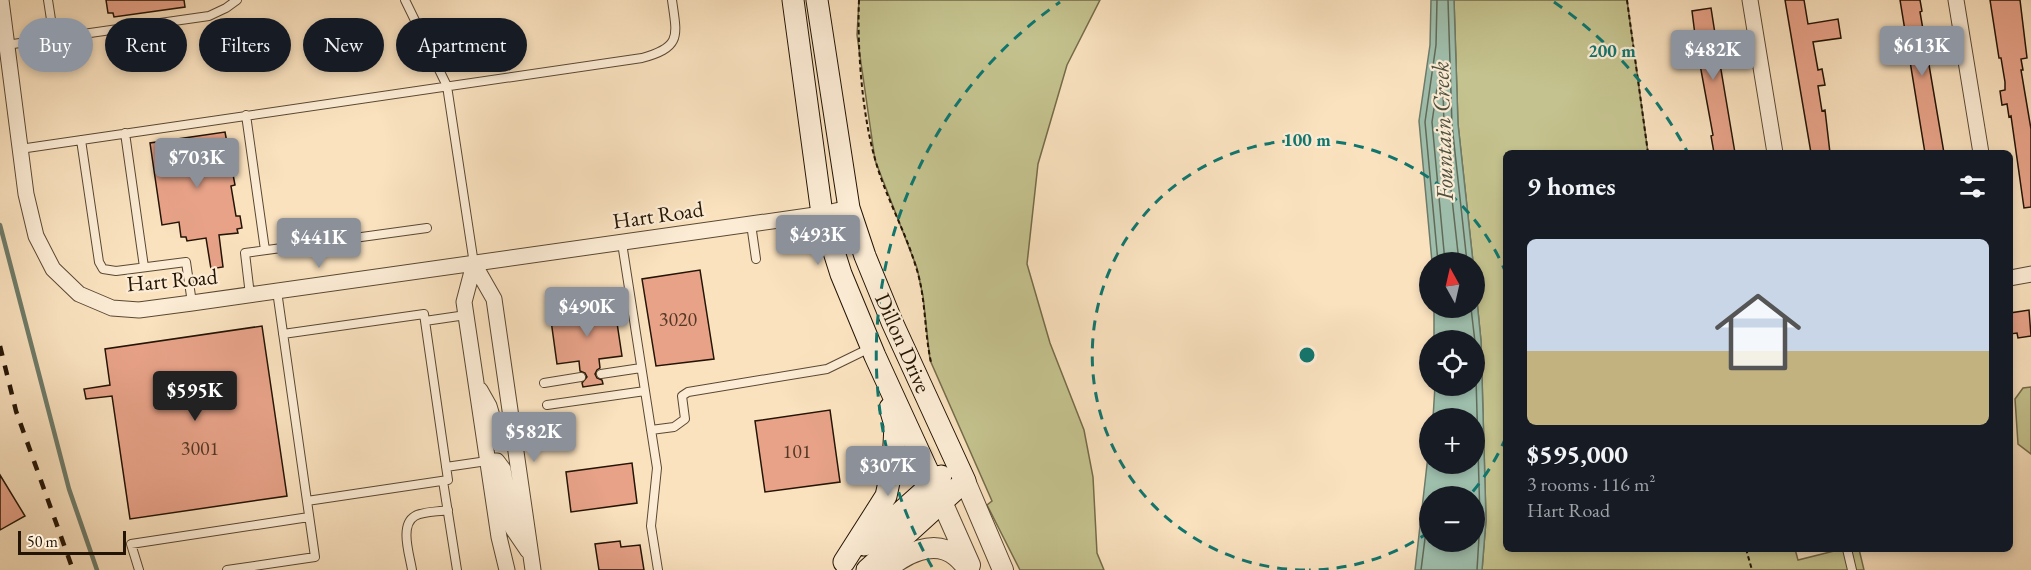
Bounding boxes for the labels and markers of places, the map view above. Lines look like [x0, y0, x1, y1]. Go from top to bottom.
pin: $613K [1880, 26, 1964, 77]
pin: $482K [1671, 30, 1755, 81]
pin: $703K [155, 138, 239, 189]
pin: $493K [776, 215, 860, 266]
pin: $441K [277, 218, 361, 269]
pin: $490K [545, 287, 629, 338]
centre of rings [1297, 345, 1317, 365]
pin: $595K [153, 371, 237, 422]
pin: $582K [492, 412, 576, 463]
pin: $307K [846, 446, 930, 497]

